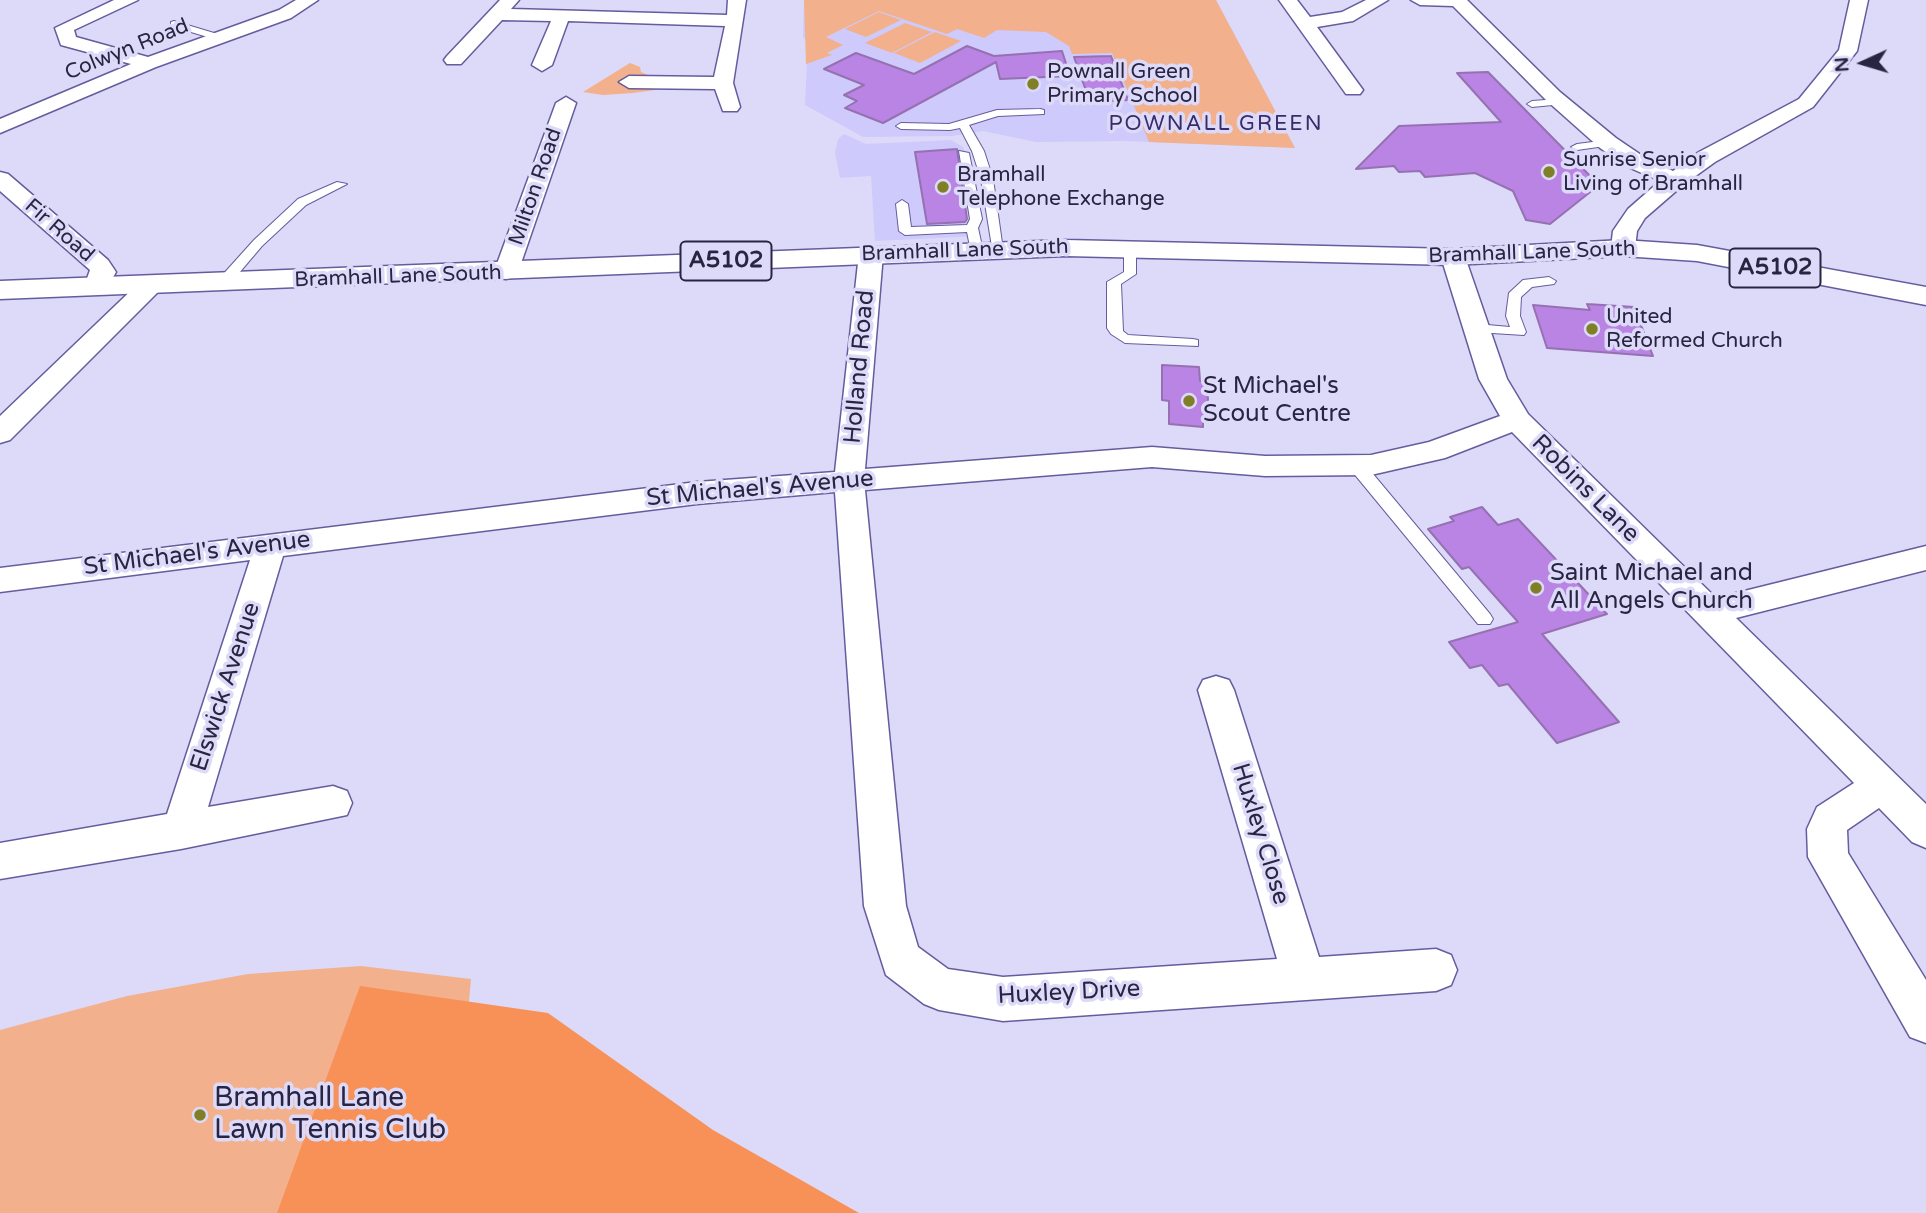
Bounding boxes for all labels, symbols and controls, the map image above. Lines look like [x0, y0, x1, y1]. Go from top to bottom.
street label: Colwyn Road [61, 14, 193, 86]
north arrow [1828, 28, 1898, 98]
text: N [1831, 56, 1854, 73]
place label: Pownall Green Primary School [1047, 59, 1198, 109]
marker: Pownall Green Primary School [1025, 76, 1041, 92]
district label: POWNALL GREEN [1110, 111, 1322, 137]
street label: Milton Road [504, 125, 568, 249]
place label: Sunrise Senior Living of Bramhall [1563, 147, 1743, 197]
place label: Bramhall Telephone Exchange [957, 162, 1165, 212]
marker: Sunrise Senior Living of Bramhall [1541, 164, 1557, 180]
marker: Bramhall Telephone Exchange [935, 179, 951, 195]
street label: Fir Road [19, 194, 99, 268]
street label: Bramhall Lane South [861, 235, 1069, 267]
street label: Bramhall Lane South [1428, 237, 1636, 269]
road number: A5102 [680, 242, 772, 280]
road number: A5102 [1730, 248, 1820, 288]
street label: Bramhall Lane South [294, 261, 502, 293]
street label: Holland Road [839, 289, 881, 445]
place label: United Reformed Church [1606, 304, 1783, 354]
marker: United Reformed Church [1584, 321, 1600, 337]
place label: St Michael's Scout Centre [1203, 373, 1351, 429]
marker: St Michael's Scout Centre [1181, 393, 1197, 409]
street label: Robins Lane [1525, 429, 1645, 549]
street label: St Michael's Avenue [645, 465, 875, 513]
street label: St Michael's Avenue [82, 526, 312, 582]
place label: Saint Michael and All Angels Church [1550, 560, 1753, 616]
marker: Saint Michael and All Angels Church [1528, 580, 1544, 596]
street label: Elswick Avenue [185, 599, 267, 775]
street label: Huxley Close [1225, 760, 1295, 908]
street label: Huxley Drive [997, 975, 1141, 1011]
place label: Bramhall Lane Lawn Tennis Club [214, 1082, 446, 1148]
marker: Bramhall Lane Lawn Tennis Club [192, 1107, 208, 1123]

